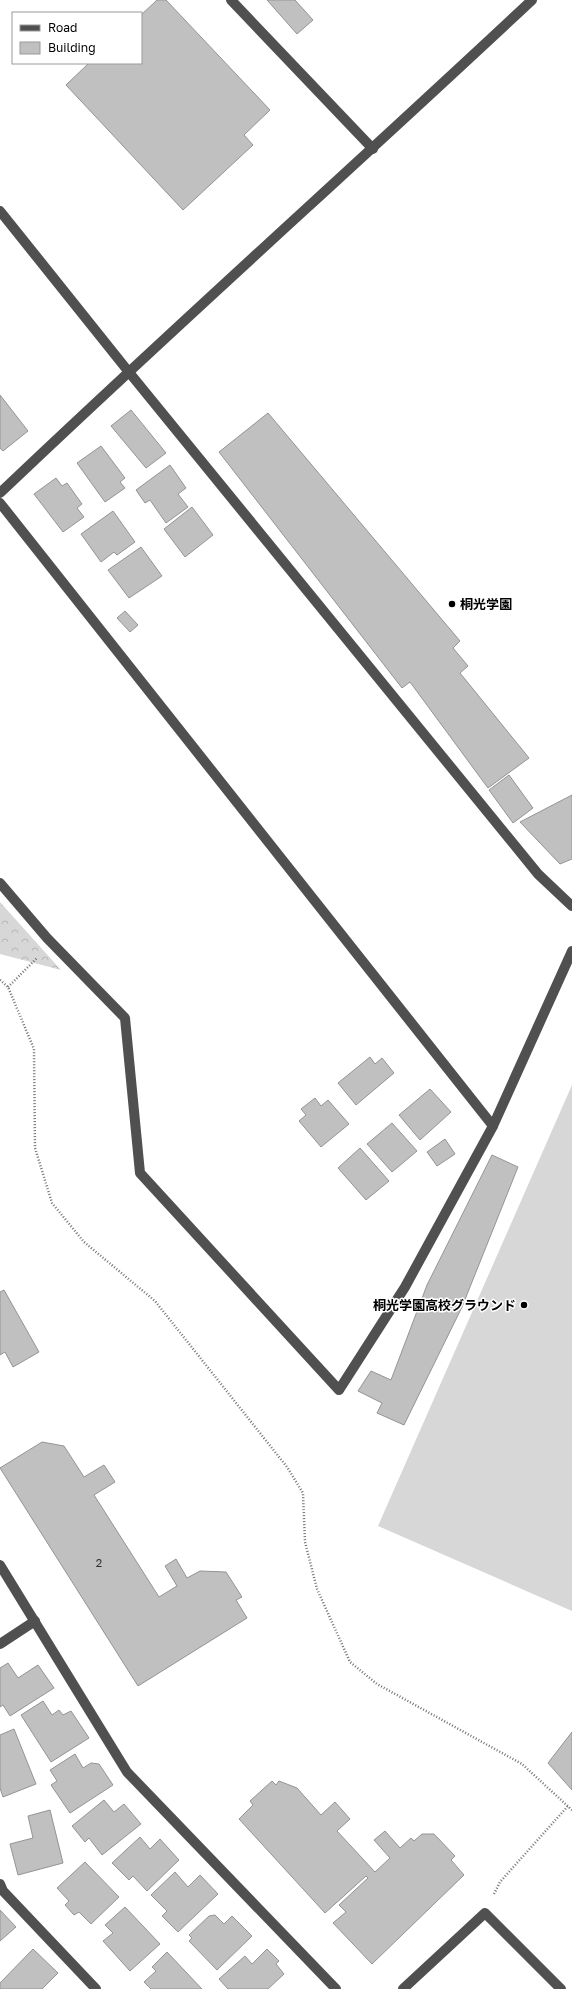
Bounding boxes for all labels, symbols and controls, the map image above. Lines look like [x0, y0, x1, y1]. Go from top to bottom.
legend [12, 12, 142, 64]
text: Road [48, 20, 77, 35]
text: Building [48, 40, 96, 55]
place label: 桐光学園 [460, 596, 512, 612]
marker: 桐光学園 [447, 599, 457, 609]
place label: 桐光学園高校グラウンド [373, 1297, 516, 1313]
marker: 桐光学園高校グラウンド [519, 1300, 529, 1310]
house number: 2 [96, 1556, 102, 1569]

